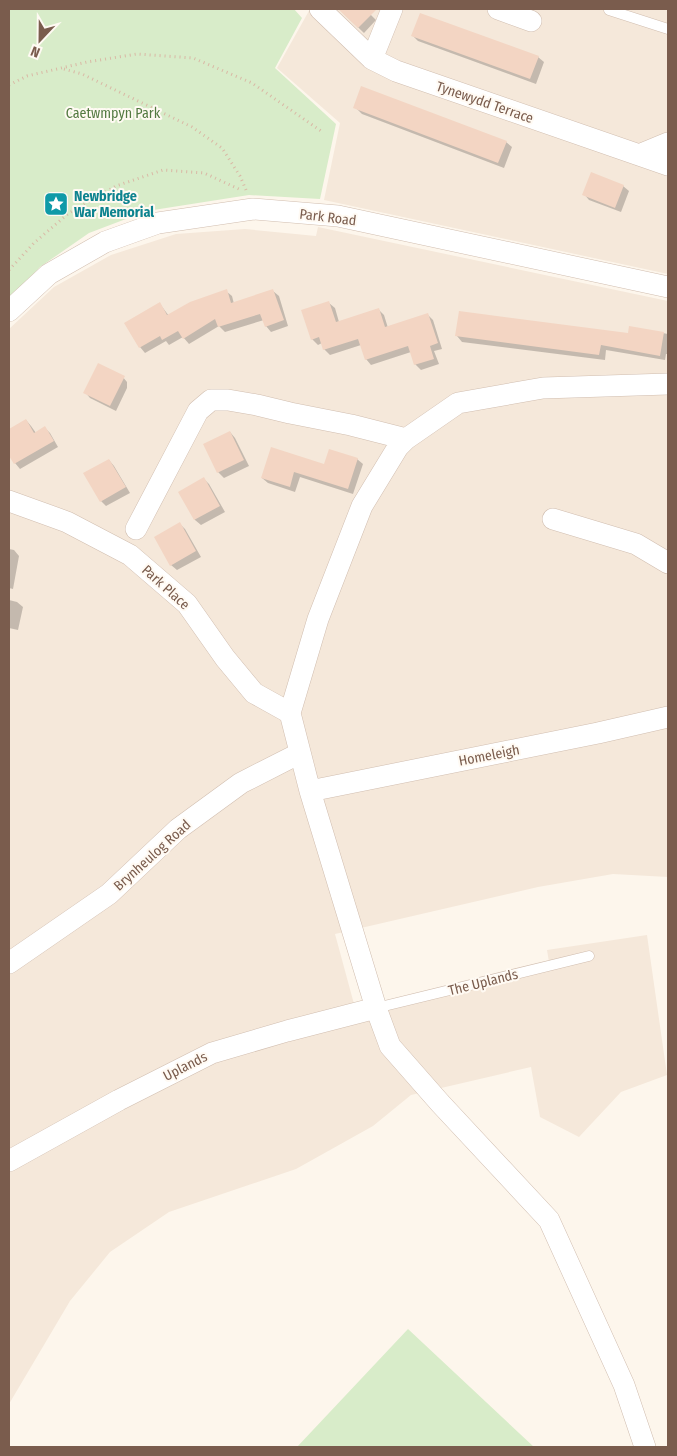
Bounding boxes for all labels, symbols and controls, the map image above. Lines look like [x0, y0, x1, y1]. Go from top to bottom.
north arrow [15, 15, 65, 65]
text: N [28, 42, 42, 61]
street label: Tynewydd Terrace [434, 78, 536, 127]
park label: Caetwmpyn Park [66, 105, 161, 122]
place label: Newbridge War Memorial [74, 188, 154, 221]
place icon: Newbridge War Memorial [43, 191, 69, 217]
street label: Park Road [299, 206, 357, 229]
street label: Park Place [138, 561, 193, 613]
street label: Homeleigh [457, 741, 521, 770]
street label: Brynheulog Road [110, 816, 194, 894]
street label: The Uplands [447, 966, 520, 999]
street label: Uplands [160, 1048, 210, 1085]

